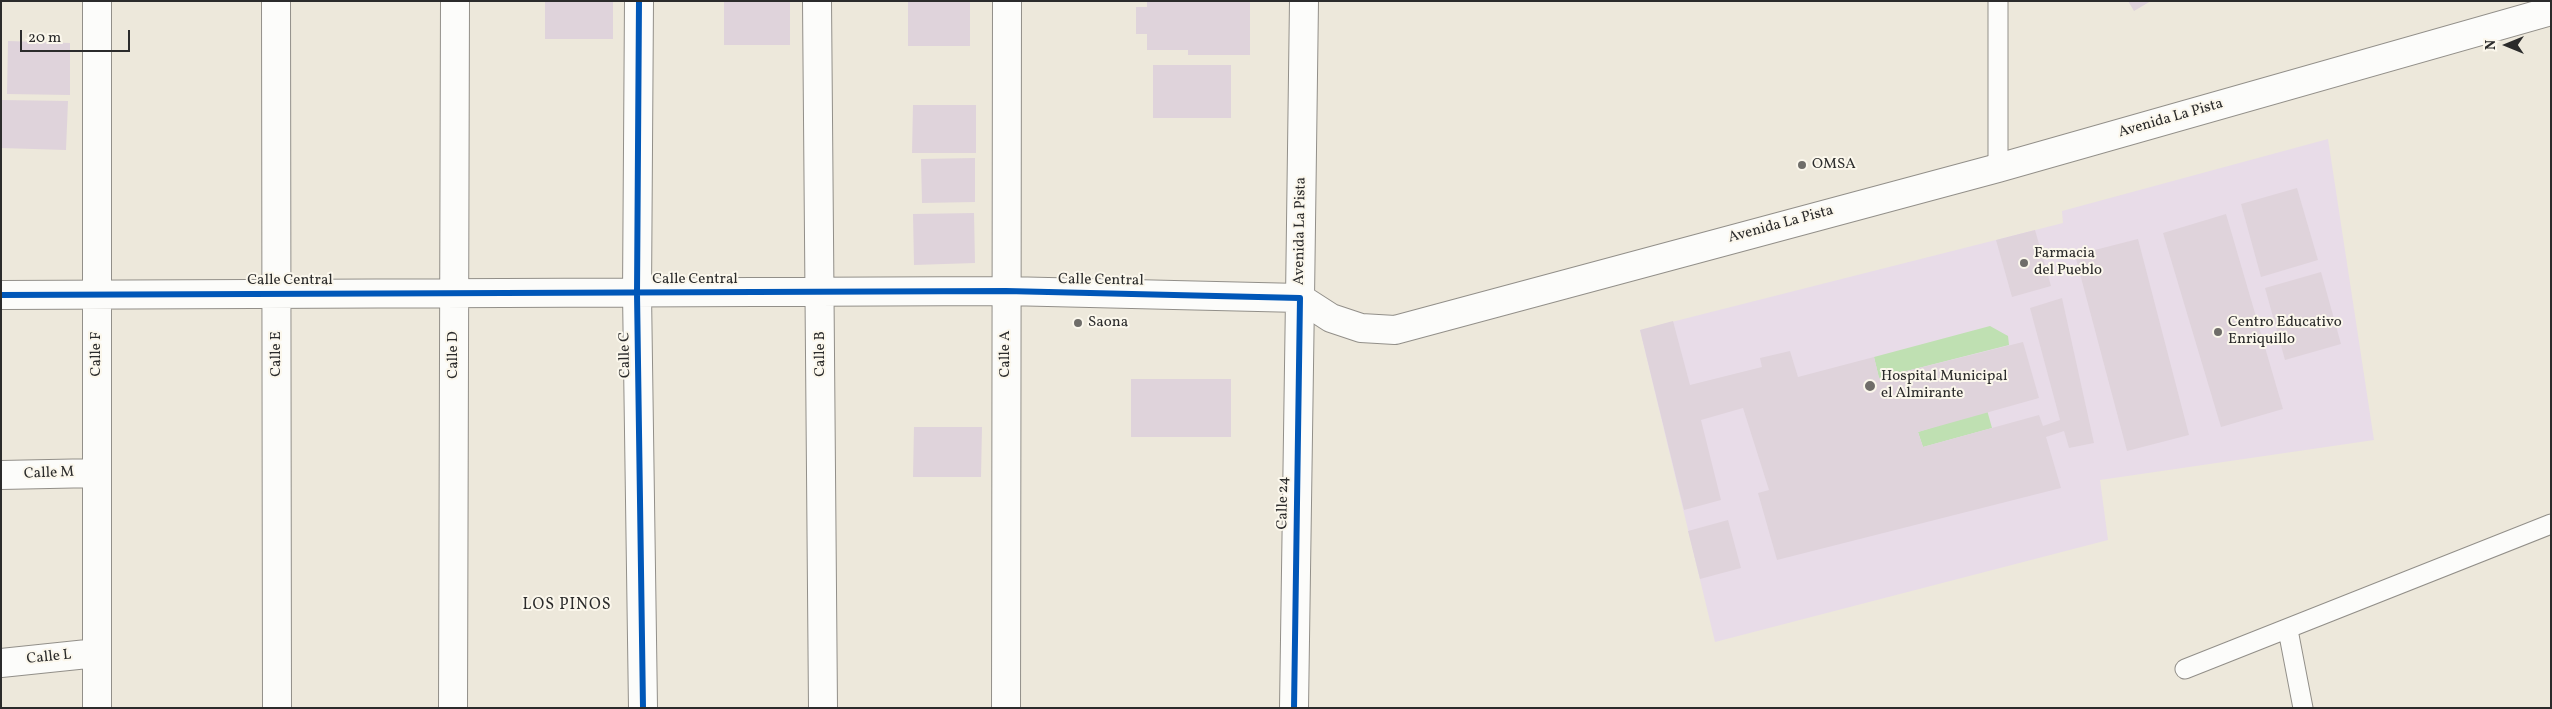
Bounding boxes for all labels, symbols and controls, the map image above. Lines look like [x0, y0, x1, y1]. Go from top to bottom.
scale bar [22, 20, 132, 52]
north arrow [2482, 20, 2532, 70]
text: 20 m [28, 28, 61, 49]
text: N [2482, 40, 2501, 50]
street label: Avenida La Pista [2117, 95, 2225, 143]
place label: OMSA [1812, 156, 1856, 174]
marker: OMSA [1796, 159, 1808, 171]
street label: Avenida La Pista [1291, 177, 1311, 285]
street label: Avenida La Pista [1726, 202, 1836, 248]
place label: Farmacia del Pueblo [2034, 245, 2102, 280]
marker: Farmacia del Pueblo [2018, 257, 2030, 269]
street label: Calle Central [652, 271, 738, 289]
street label: Calle Central [1058, 271, 1144, 291]
street label: Calle Central [247, 272, 333, 290]
place label: Saona [1088, 314, 1128, 332]
place label: Centro Educativo Enriquillo [2228, 314, 2342, 349]
marker: Saona [1072, 317, 1084, 329]
marker: Centro Educativo Enriquillo [2212, 326, 2224, 338]
street label: Calle E [268, 331, 286, 377]
street label: Calle D [445, 331, 463, 379]
street label: Calle B [812, 331, 830, 377]
street label: Calle A [997, 331, 1015, 377]
street label: Calle F [88, 332, 106, 376]
street label: Calle C [617, 332, 635, 378]
place label: Hospital Municipal el Almirante [1881, 368, 2007, 403]
marker: Hospital Municipal el Almirante [1863, 379, 1877, 393]
street label: Calle M [24, 464, 74, 484]
street label: Calle 24 [1275, 476, 1293, 530]
district label: LOS PINOS [521, 596, 613, 616]
street label: Calle L [26, 647, 72, 669]

